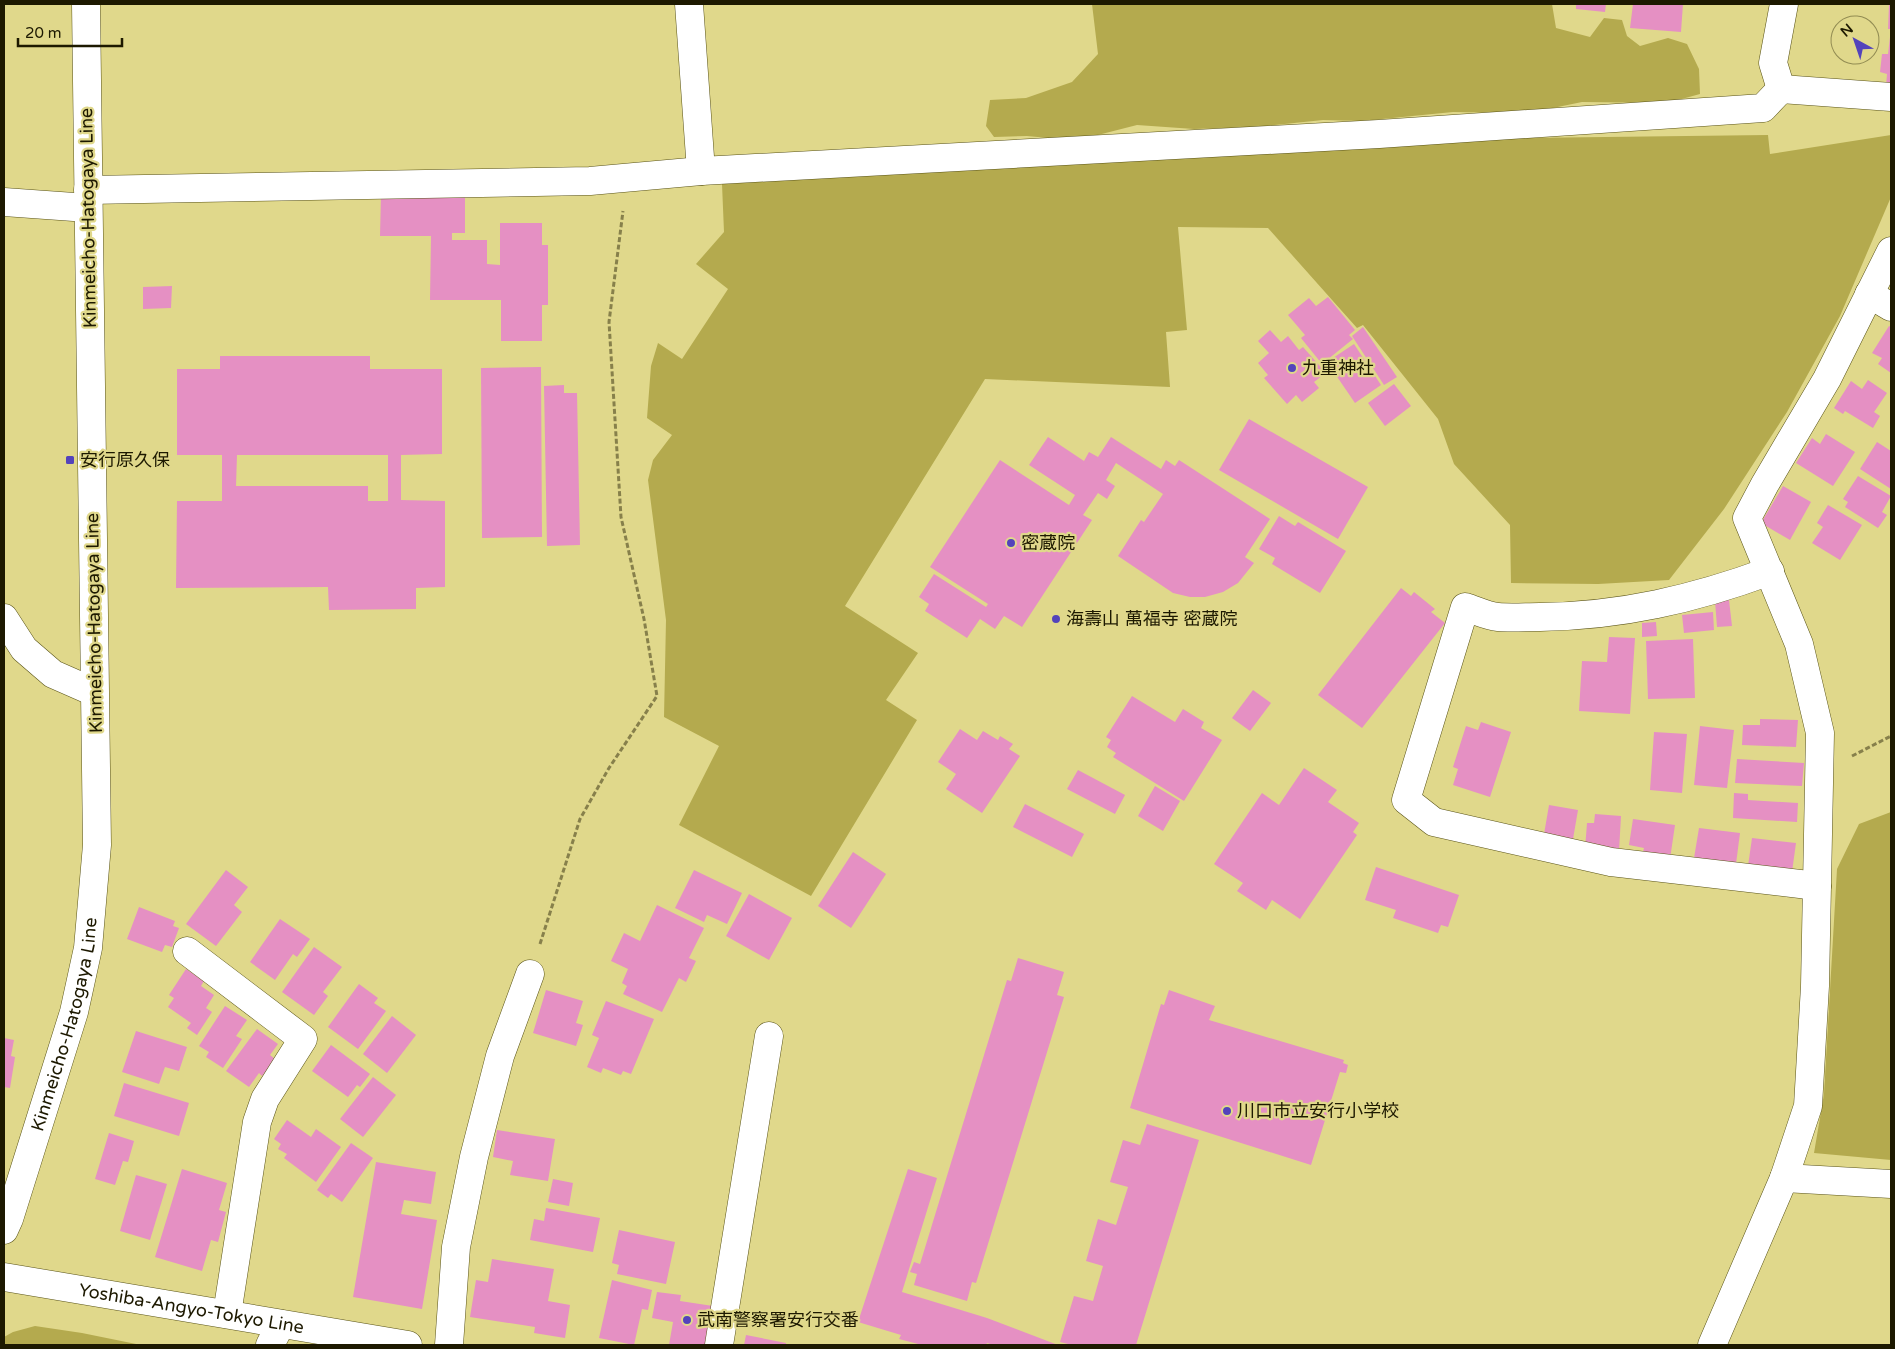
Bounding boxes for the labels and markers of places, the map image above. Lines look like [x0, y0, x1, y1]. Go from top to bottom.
place label: 九重神社 [1302, 357, 1374, 379]
marker: 九重神社 [1286, 362, 1298, 374]
place label: 安行原久保 [80, 449, 170, 471]
marker: 安行原久保 [64, 454, 76, 466]
place label: 密蔵院 [1021, 532, 1075, 554]
marker: 密蔵院 [1005, 537, 1017, 549]
place label: 海壽山 萬福寺 密蔵院 [1066, 608, 1237, 630]
marker: 海壽山 萬福寺 密蔵院 [1050, 613, 1062, 625]
place label: 川口市立安行小学校 [1237, 1100, 1399, 1122]
marker: 川口市立安行小学校 [1221, 1105, 1233, 1117]
place label: 武南警察署安行交番 [697, 1309, 859, 1331]
marker: 武南警察署安行交番 [681, 1314, 693, 1326]

